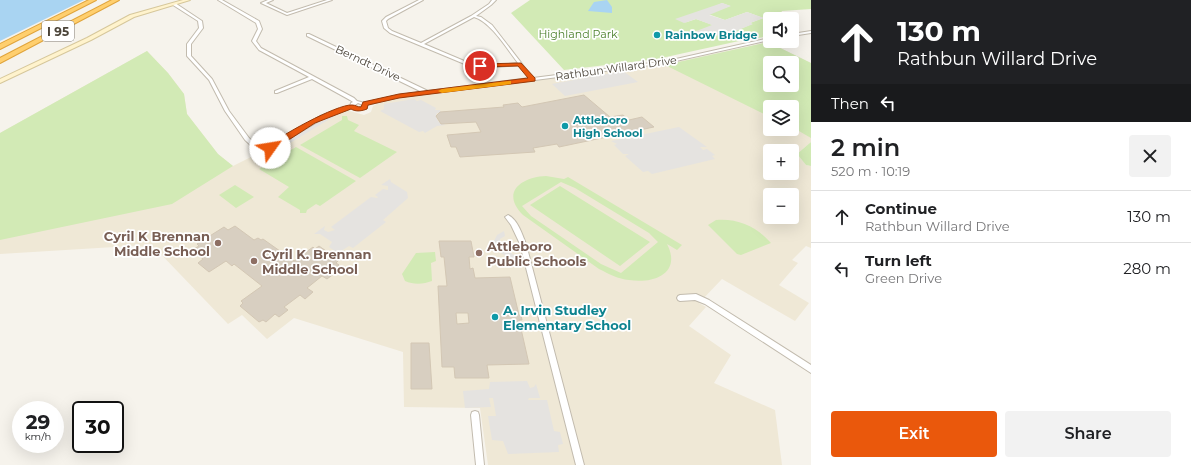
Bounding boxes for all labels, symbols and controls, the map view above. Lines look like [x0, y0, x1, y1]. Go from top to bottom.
map controls [763, 12, 799, 224]
button: sound [763, 12, 799, 48]
text: 130 m [897, 14, 981, 48]
icon: ahead [831, 16, 883, 68]
road number: I 95 [42, 21, 74, 41]
park label: Highland Park [538, 27, 618, 41]
place label: Rainbow Bridge [665, 28, 758, 42]
marker: Rainbow Bridge [652, 30, 662, 40]
street label: Berndt Drive [333, 42, 403, 84]
text: Rathbun Willard Drive [897, 48, 1097, 70]
pin [463, 49, 497, 83]
street label: Rathbun Willard Drive [554, 53, 678, 83]
icon: arrive [469, 55, 491, 77]
button: search [763, 56, 799, 92]
icon: left [877, 92, 899, 114]
text: Then [831, 94, 869, 113]
button: layers [763, 100, 799, 136]
place label: Attleboro High School [572, 113, 642, 140]
marker: Attleboro High School [560, 121, 570, 131]
position arrow [249, 127, 291, 169]
text: 2 min [831, 133, 900, 162]
button: close [1129, 135, 1171, 177]
button: + [763, 144, 799, 180]
text: 520 m · 10:19 [831, 163, 910, 179]
button: − [763, 188, 799, 224]
text: Continue [865, 199, 937, 218]
icon: ahead [831, 206, 853, 228]
text: 130 m [1127, 207, 1171, 226]
text: Rathbun Willard Drive [865, 218, 1010, 234]
place label: Cyril K Brennan Middle School [104, 228, 210, 259]
marker: Cyril K Brennan Middle School [213, 238, 223, 248]
place label: Attleboro Public Schools [486, 238, 587, 269]
place label: Cyril K. Brennan Middle School [262, 246, 372, 277]
marker: Attleboro Public Schools [474, 248, 484, 258]
text: Turn left [865, 251, 932, 270]
marker: Cyril K. Brennan Middle School [249, 256, 259, 266]
icon: left [831, 258, 853, 280]
text: 280 m [1123, 259, 1171, 278]
text: Green Drive [865, 270, 942, 286]
place label: A. Irvin Studley Elementary School [502, 302, 631, 333]
marker: A. Irvin Studley Elementary School [490, 312, 500, 322]
speed limit sign: 30 [72, 401, 124, 453]
text: 29 [26, 410, 50, 434]
button: Exit [831, 411, 997, 457]
button: Share [1005, 411, 1171, 457]
text: km/h [25, 430, 51, 443]

